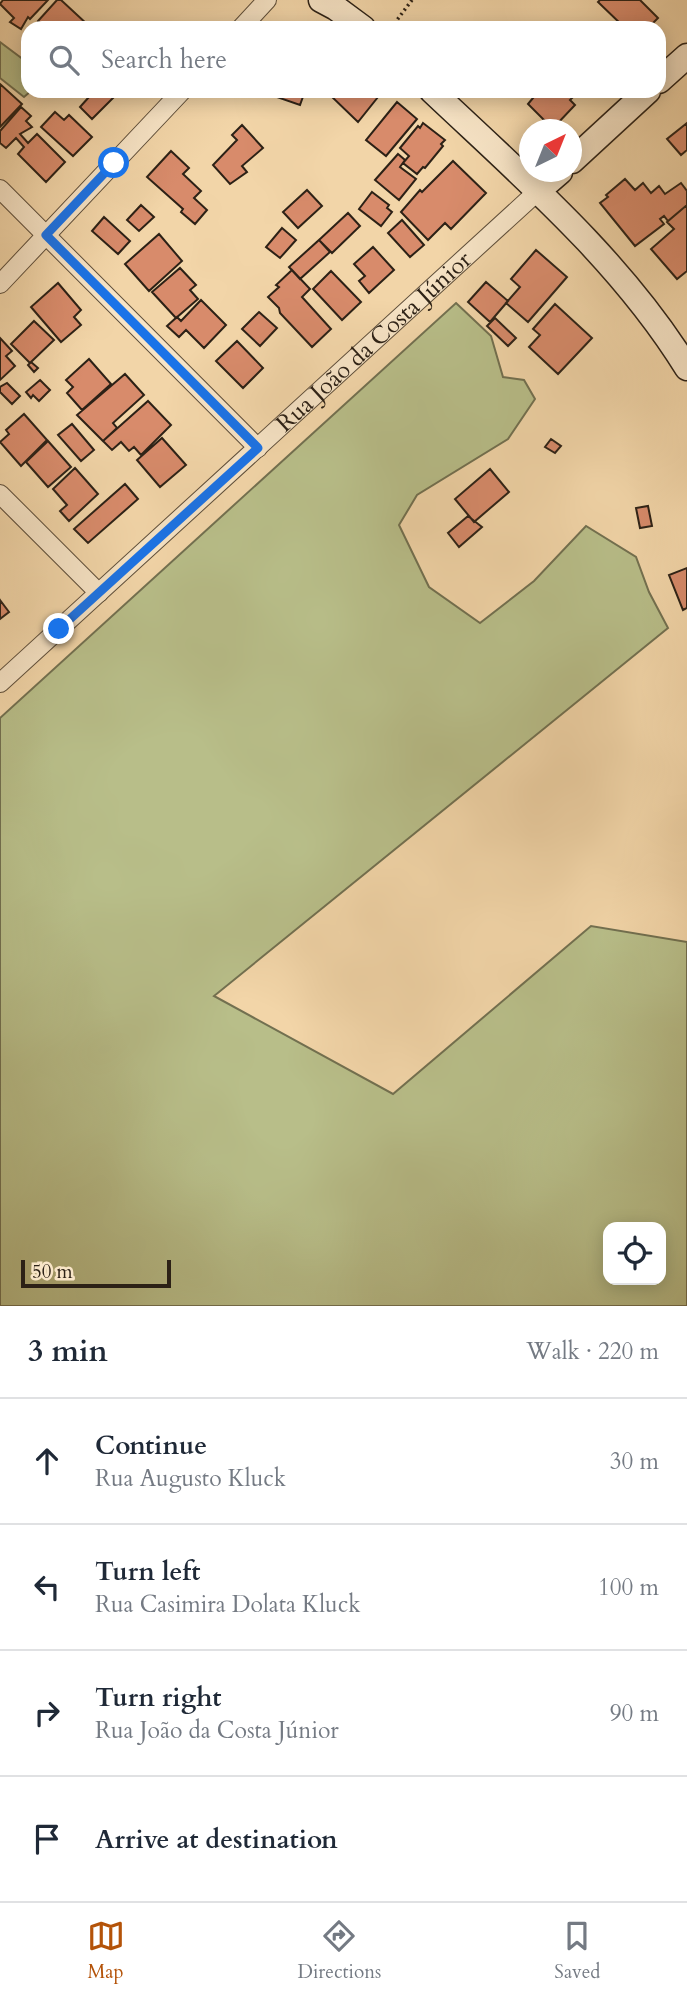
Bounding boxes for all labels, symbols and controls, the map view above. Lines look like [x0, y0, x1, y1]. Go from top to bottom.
search box [21, 21, 666, 98]
icon: search [45, 41, 83, 79]
text: Search here [101, 42, 227, 77]
north arrow [519, 119, 582, 182]
route start [98, 147, 129, 178]
street label: Rua João da Costa Júnior [268, 243, 479, 440]
route end [43, 613, 74, 644]
map controls [603, 1222, 666, 1285]
button: locate [603, 1222, 666, 1285]
scale bar [21, 1257, 172, 1289]
text: 50 m [32, 1259, 73, 1285]
text: 3 min [28, 1331, 108, 1372]
text: Walk · 220 m [526, 1336, 659, 1367]
text: Continue [95, 1428, 207, 1463]
icon: ahead [28, 1442, 66, 1480]
text: 30 m [610, 1446, 659, 1477]
text: Rua Augusto Kluck [95, 1463, 286, 1494]
text: Turn left [95, 1554, 200, 1589]
icon: left [28, 1568, 66, 1606]
text: 100 m [598, 1572, 659, 1603]
text: Rua Casimira Dolata Kluck [95, 1589, 360, 1620]
text: Turn right [95, 1680, 222, 1715]
icon: right [28, 1694, 66, 1732]
text: 90 m [610, 1698, 659, 1729]
text: Rua João da Costa Júnior [95, 1715, 339, 1746]
icon: arrive [28, 1820, 66, 1858]
text: Arrive at destination [95, 1822, 338, 1857]
tab: Map [87, 1917, 125, 1985]
tab: Directions [298, 1917, 381, 1985]
tab: Saved [554, 1917, 600, 1985]

